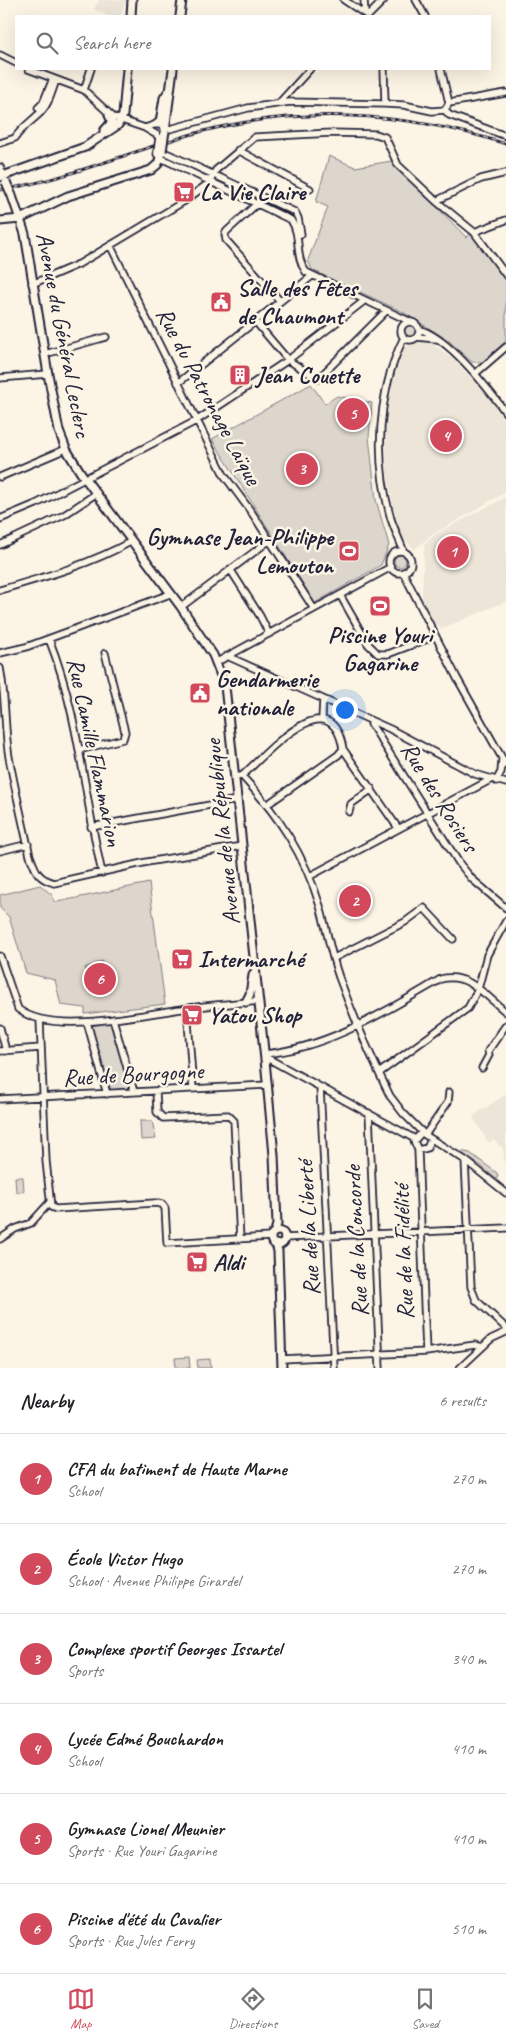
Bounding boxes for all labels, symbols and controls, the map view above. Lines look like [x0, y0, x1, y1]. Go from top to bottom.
search box [15, 15, 491, 70]
icon: search [33, 29, 61, 57]
text: Search here [73, 31, 150, 55]
place label: La Vie Claire [200, 177, 307, 207]
supermarket icon: La Vie Claire [172, 180, 196, 204]
street label: Avenue du Général Leclerc [29, 230, 99, 441]
place label: Salle des Fêtes de Chaumont [237, 273, 360, 331]
public building icon: Salle des Fêtes de Chaumont [209, 290, 233, 314]
street label: Rue du Patronage Laïque [149, 302, 270, 492]
place label: Jean Couette [254, 360, 361, 390]
building icon: Jean Couette [228, 363, 252, 387]
pin: 5 [337, 395, 369, 433]
pin: 4 [430, 417, 462, 455]
pin: 3 [286, 450, 318, 488]
place label: Gymnase Jean-Philippe Lemouton [147, 522, 335, 580]
pin: 1 [437, 533, 469, 571]
sports icon: Gymnase Jean-Philippe Lemouton [337, 539, 361, 563]
sports icon: Piscine Youri Gagarine [368, 594, 392, 618]
place label: Piscine Youri Gagarine [328, 620, 435, 678]
street label: Rue Camille Flammarion [60, 655, 130, 849]
place label: Gendarmerie nationale [216, 664, 320, 722]
public building icon: Gendarmerie nationale [188, 681, 212, 705]
your location [332, 697, 358, 723]
street label: Avenue de la République [197, 735, 247, 926]
street label: Rue des Rosiers [394, 736, 487, 859]
pin: 2 [339, 882, 371, 920]
place label: Intermarché [198, 944, 308, 974]
supermarket icon: Intermarché [170, 947, 194, 971]
pin: 6 [84, 960, 116, 998]
place label: Yatou Shop [208, 1000, 303, 1030]
supermarket icon: Yatou Shop [180, 1003, 204, 1027]
street label: Rue de Bourgogne [62, 1055, 206, 1093]
street label: Rue de la Liberté [289, 1155, 327, 1296]
street label: Rue de la Concorde [337, 1162, 375, 1317]
street label: Rue de la Fidélité [386, 1180, 420, 1320]
place label: Aldi [213, 1247, 247, 1277]
supermarket icon: Aldi [185, 1250, 209, 1274]
text: Nearby [20, 1388, 73, 1414]
text: 6 results [439, 1391, 486, 1411]
text: CFA du batiment de Haute Marne [67, 1457, 287, 1481]
text: 1 [32, 1469, 40, 1489]
text: 270 m [452, 1469, 486, 1489]
text: School [67, 1481, 101, 1501]
text: École Victor Hugo [67, 1547, 182, 1571]
text: 2 [32, 1559, 40, 1579]
text: 270 m [452, 1559, 486, 1579]
text: School · Avenue Philippe Girardel [67, 1571, 240, 1591]
text: Complexe sportif Georges Issartel [67, 1637, 282, 1661]
text: 3 [32, 1649, 40, 1669]
text: 340 m [452, 1649, 486, 1669]
text: Sports [67, 1661, 103, 1681]
text: Lycée Edmé Bouchardon [67, 1727, 223, 1751]
text: 4 [32, 1739, 40, 1759]
text: 410 m [452, 1739, 486, 1759]
text: School [67, 1751, 101, 1771]
text: Gymnase Lionel Meunier [67, 1817, 224, 1841]
text: 5 [33, 1829, 39, 1849]
text: 410 m [452, 1829, 486, 1849]
text: Sports · Rue Youri Gagarine [67, 1841, 216, 1861]
text: Piscine d'été du Cavalier [67, 1907, 220, 1931]
text: 6 [32, 1919, 40, 1939]
text: 510 m [452, 1919, 486, 1939]
text: Sports · Rue Jules Ferry [67, 1931, 194, 1951]
tab: Map [67, 1985, 95, 2032]
tab: Directions [229, 1985, 277, 2032]
tab: Saved [411, 1985, 439, 2032]

